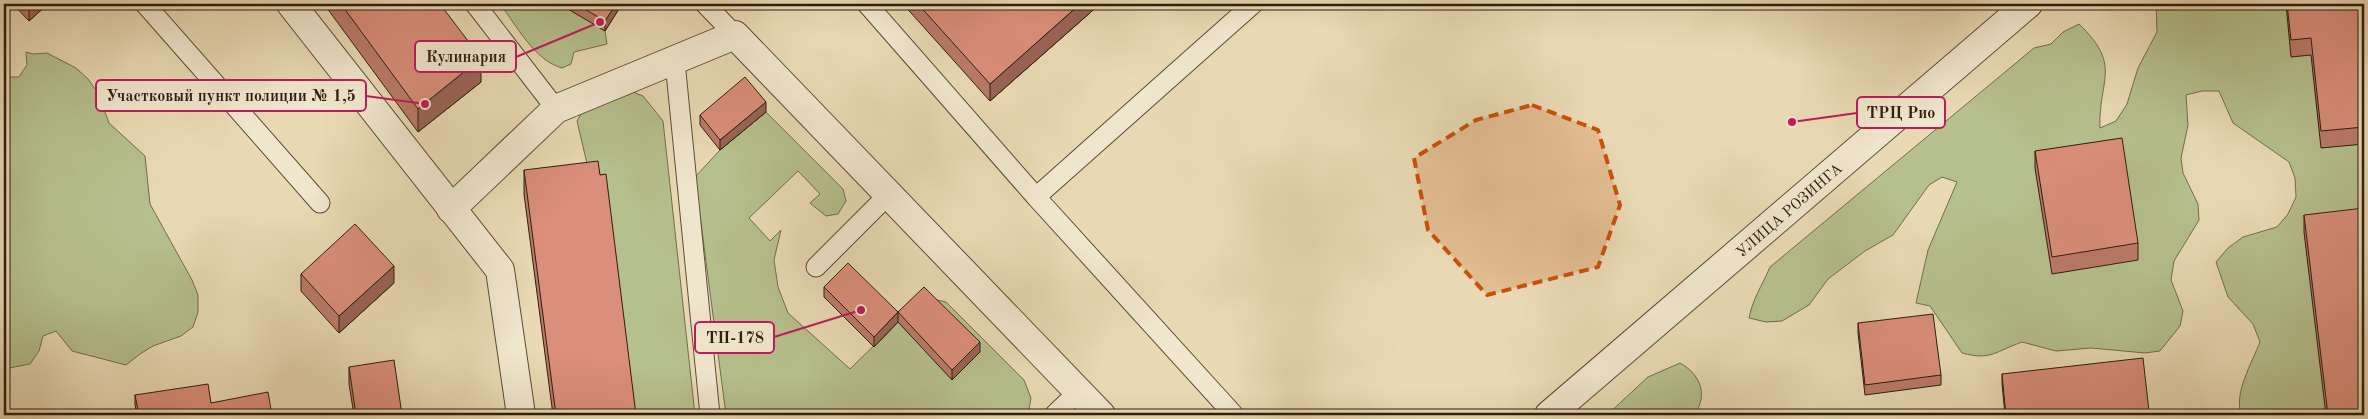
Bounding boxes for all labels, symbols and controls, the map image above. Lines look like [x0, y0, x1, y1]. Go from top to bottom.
callout: Кулинария [415, 41, 516, 72]
text: Кулинария [426, 50, 506, 66]
callout: Участковый пункт полиции № 1,5 [96, 80, 366, 111]
text: Участковый пункт полиции № 1,5 [106, 89, 356, 105]
callout: ТРЦ Рио [1857, 97, 1945, 128]
text: ТРЦ Рио [1867, 106, 1935, 122]
street label: УЛИЦА РОЗИНГА [1734, 161, 1846, 261]
callout: ТП-178 [695, 322, 774, 353]
text: ТП-178 [706, 331, 764, 347]

